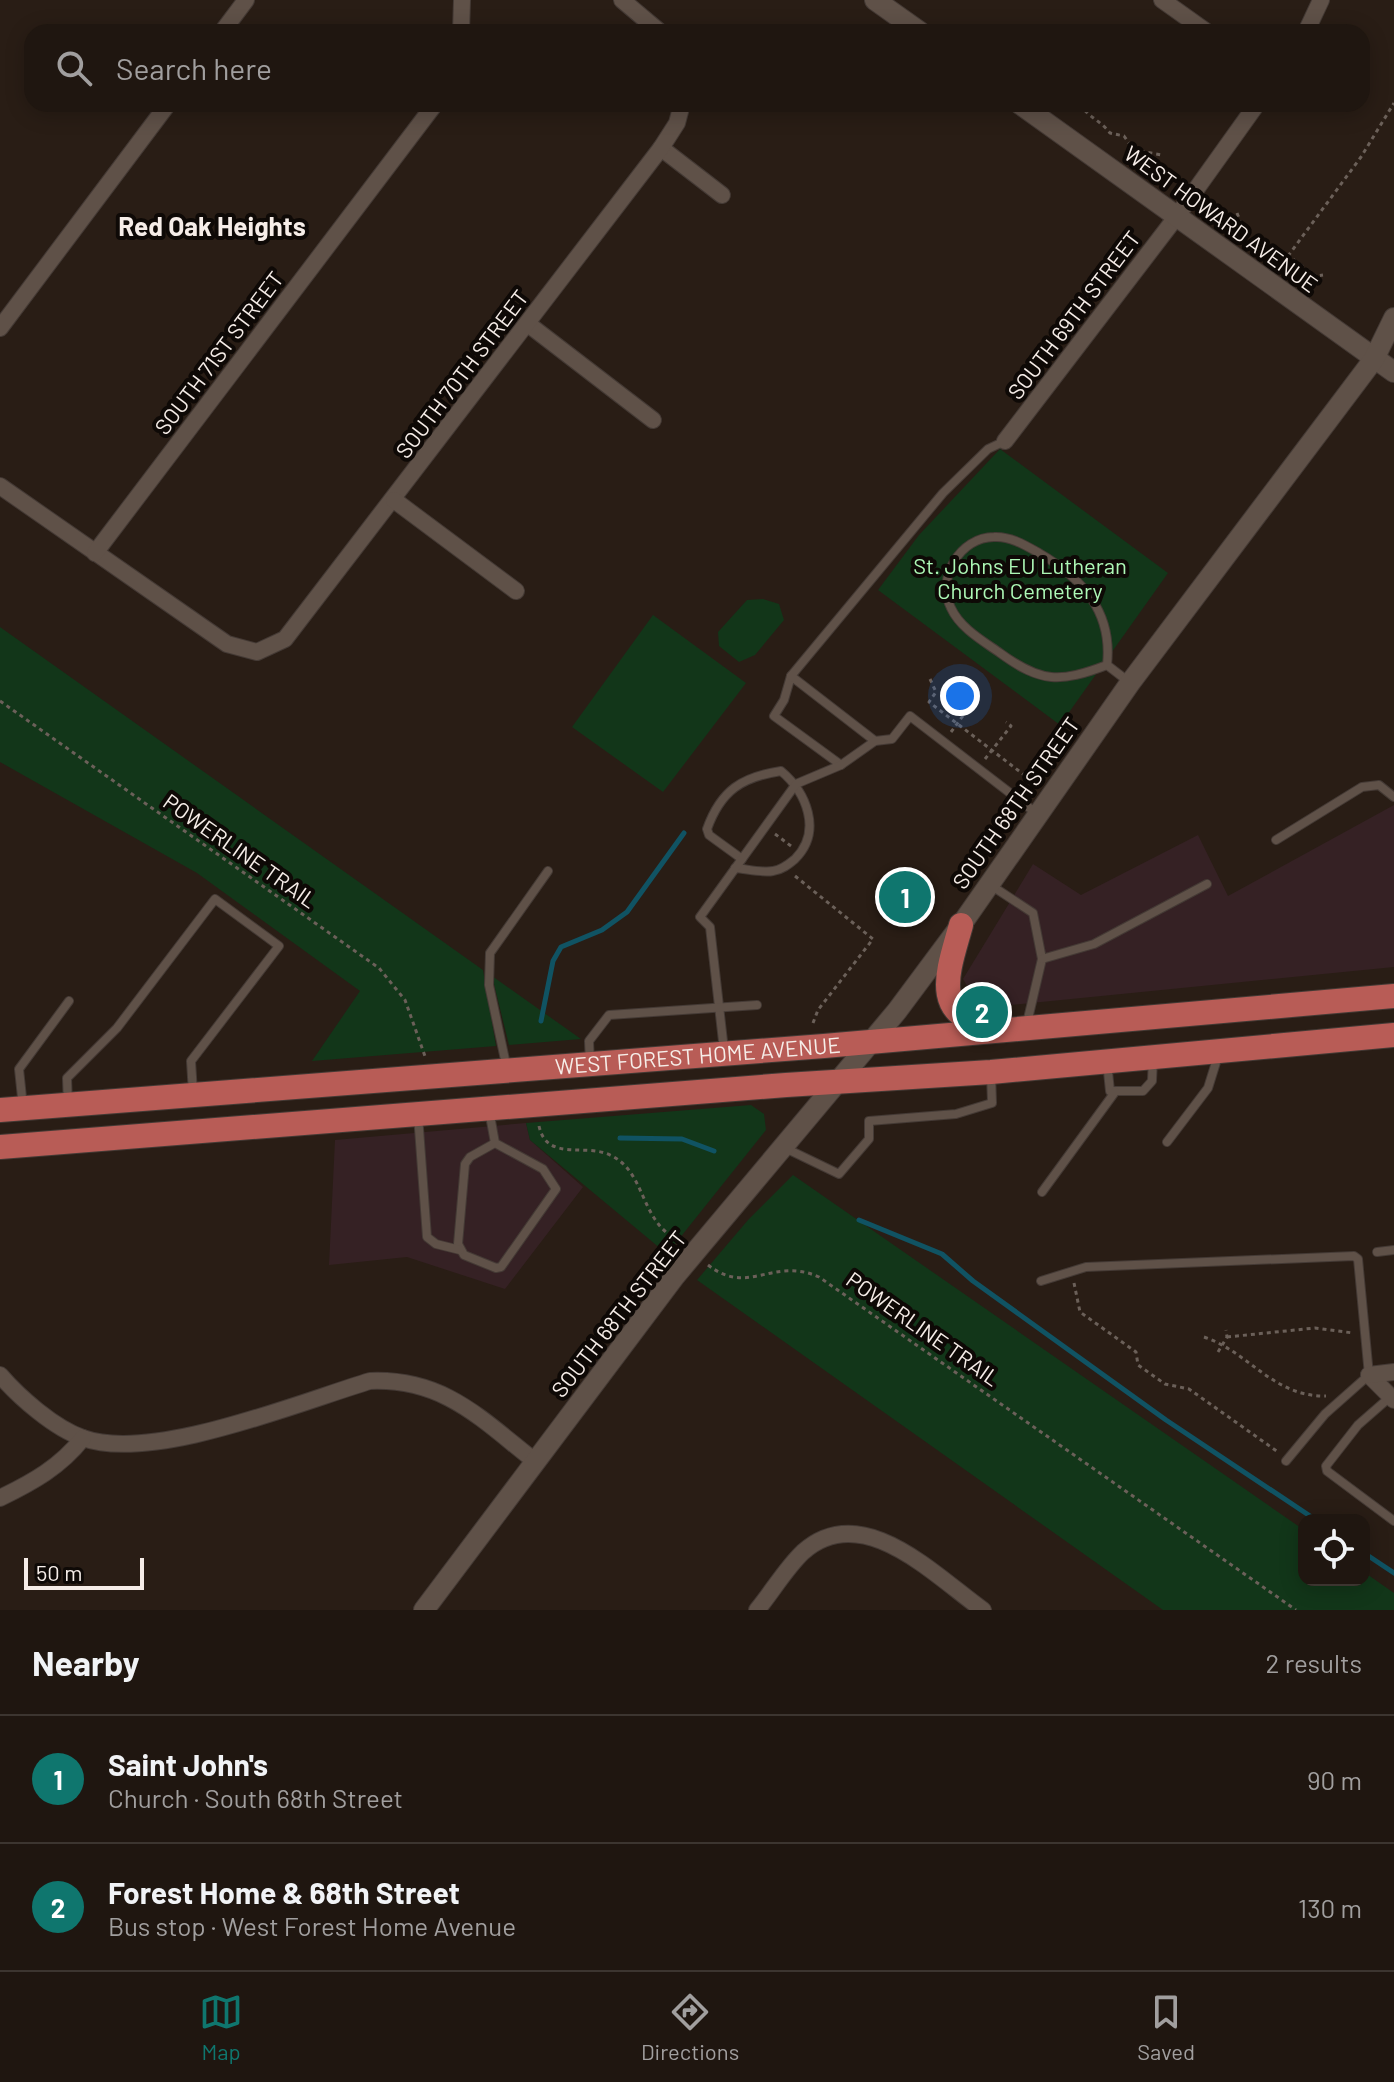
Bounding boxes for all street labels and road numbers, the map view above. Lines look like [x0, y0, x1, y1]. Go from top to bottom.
street label: WEST HOWARD AVENUE [1120, 139, 1323, 297]
street label: SOUTH 69TH STREET [1002, 225, 1145, 404]
street label: SOUTH 71ST STREET [149, 266, 288, 439]
street label: SOUTH 70TH STREET [390, 284, 533, 463]
street label: SOUTH 68TH STREET [946, 712, 1084, 893]
street label: POWERLINE TRAIL [159, 788, 322, 913]
street label: WEST FOREST HOME AVENUE [554, 1031, 842, 1079]
street label: SOUTH 68TH STREET [545, 1225, 691, 1402]
street label: POWERLINE TRAIL [842, 1266, 1005, 1391]

